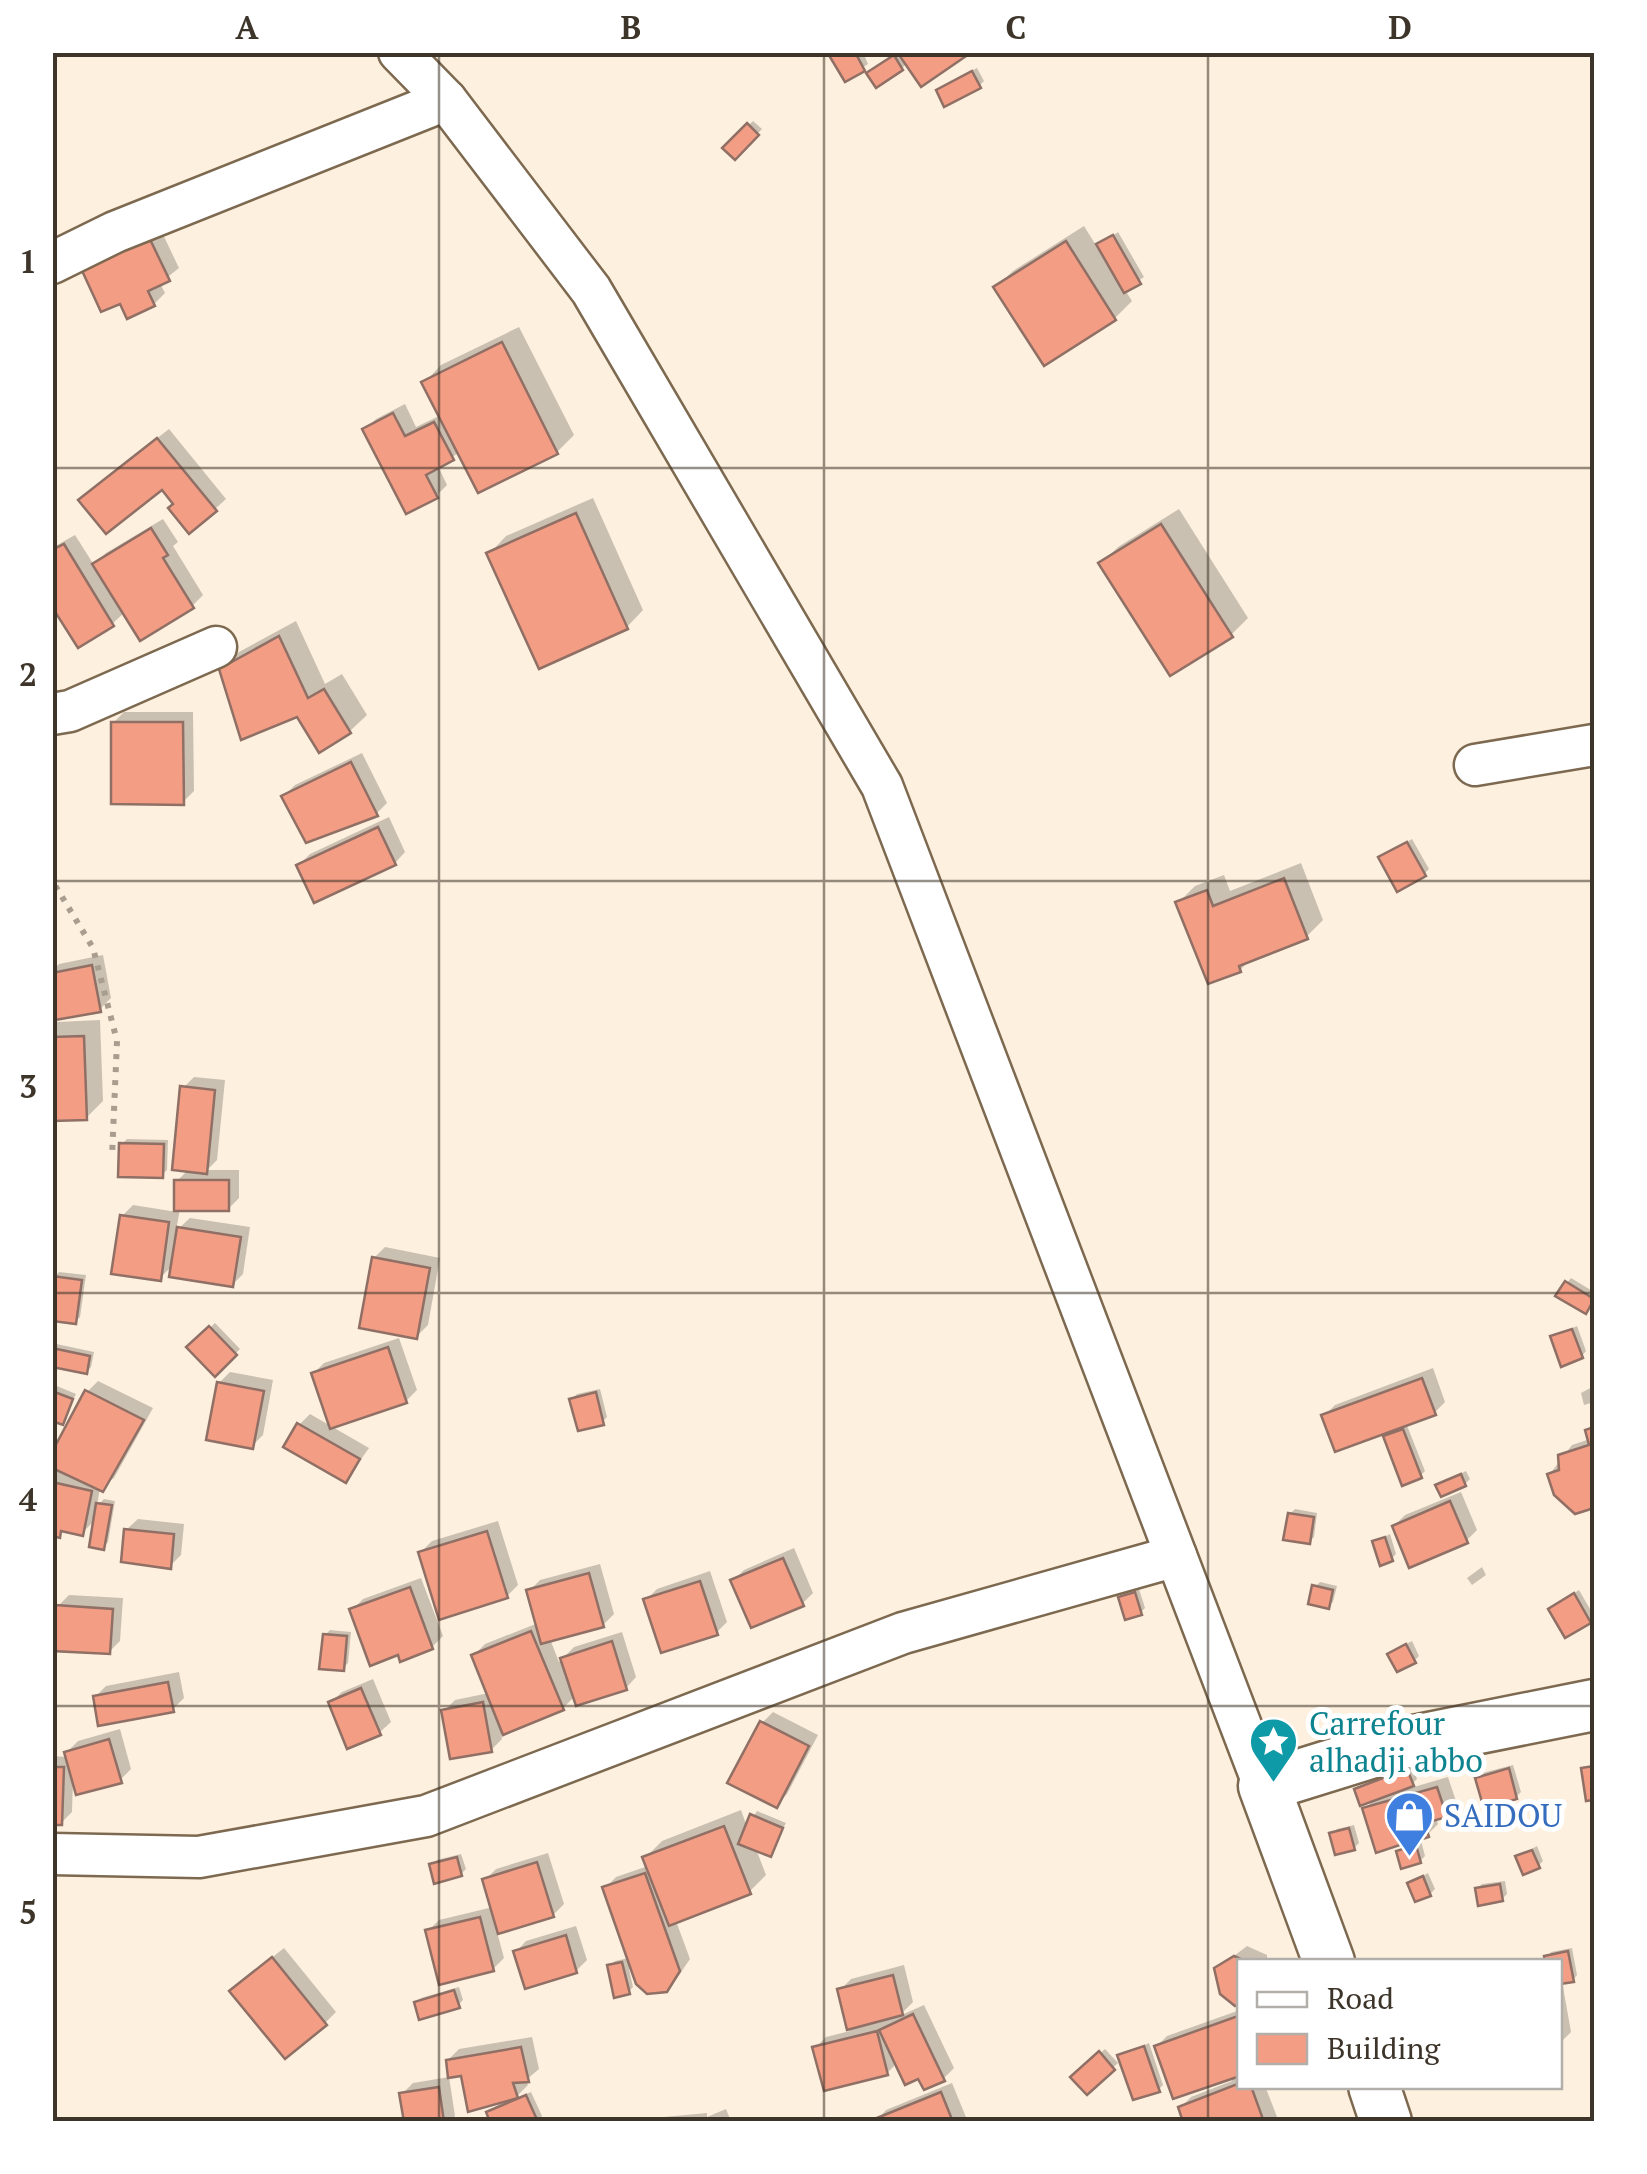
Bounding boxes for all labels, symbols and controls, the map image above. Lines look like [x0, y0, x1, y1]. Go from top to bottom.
text: A [235, 6, 259, 48]
text: B [621, 6, 641, 48]
text: C [1006, 6, 1026, 48]
text: D [1388, 6, 1412, 48]
text: 1 [19, 240, 37, 282]
text: 2 [19, 653, 37, 695]
text: 3 [19, 1065, 37, 1107]
text: 4 [19, 1478, 37, 1520]
place label: Carrefour alhadji abbo [1309, 1702, 1483, 1781]
place icon: Carrefour alhadji abbo [1248, 1716, 1300, 1784]
shop icon: SAIDOU [1383, 1790, 1435, 1858]
place label: SAIDOU [1444, 1794, 1563, 1836]
text: 5 [19, 1891, 37, 1933]
legend [1237, 1959, 1562, 2089]
text: Road [1327, 1978, 1394, 2018]
text: Building [1327, 2028, 1441, 2068]

